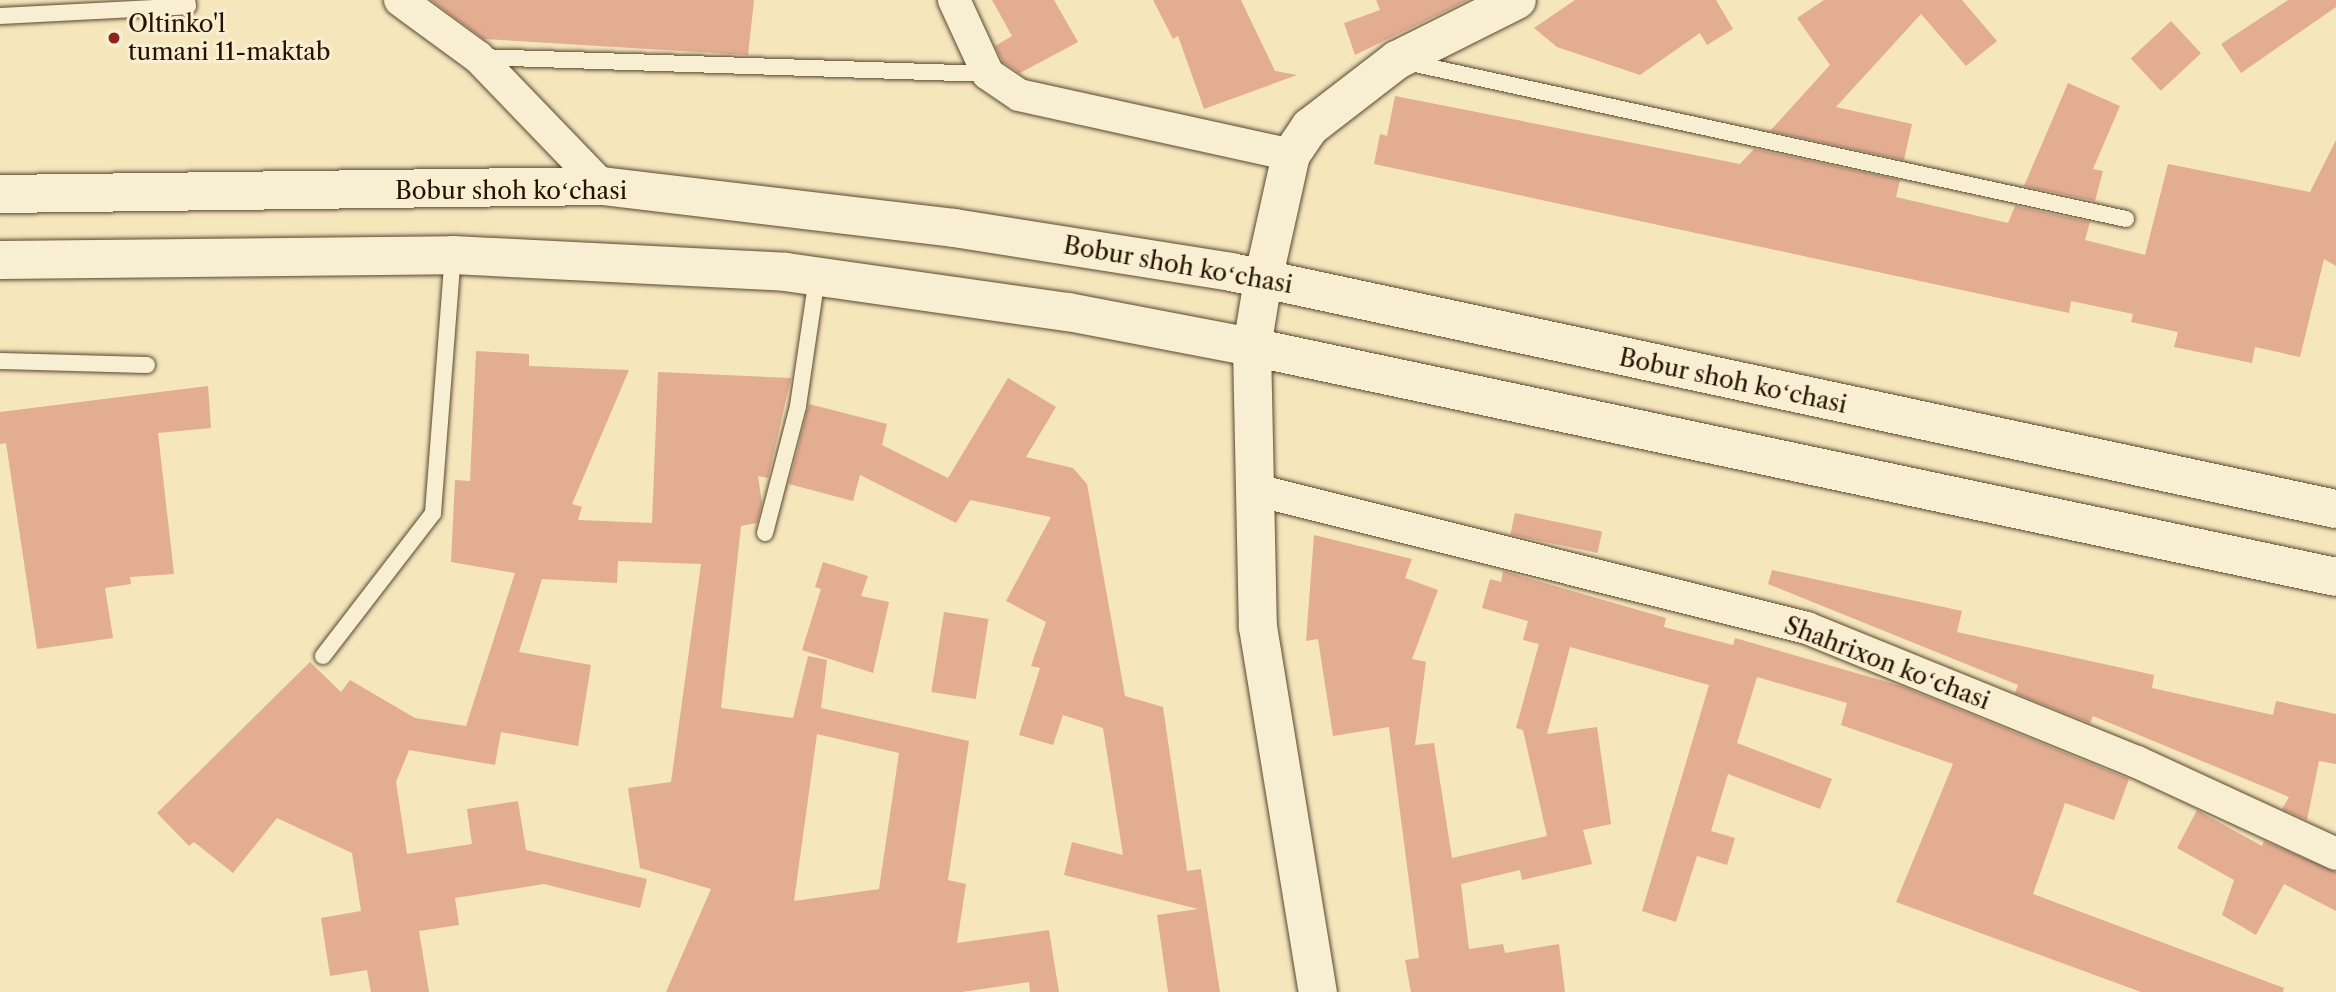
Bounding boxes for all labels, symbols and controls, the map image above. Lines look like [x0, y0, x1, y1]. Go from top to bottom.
place label: Oltinko'l tumani 11-maktab [128, 10, 331, 66]
marker: Oltinko'l tumani 11-maktab [106, 30, 122, 46]
street label: Bobur shoh koʻchasi [395, 177, 627, 205]
street label: Bobur shoh koʻchasi [1061, 231, 1295, 299]
street label: Bobur shoh koʻchasi [1616, 343, 1850, 419]
street label: Shahrixon koʻchasi [1780, 611, 1994, 715]

